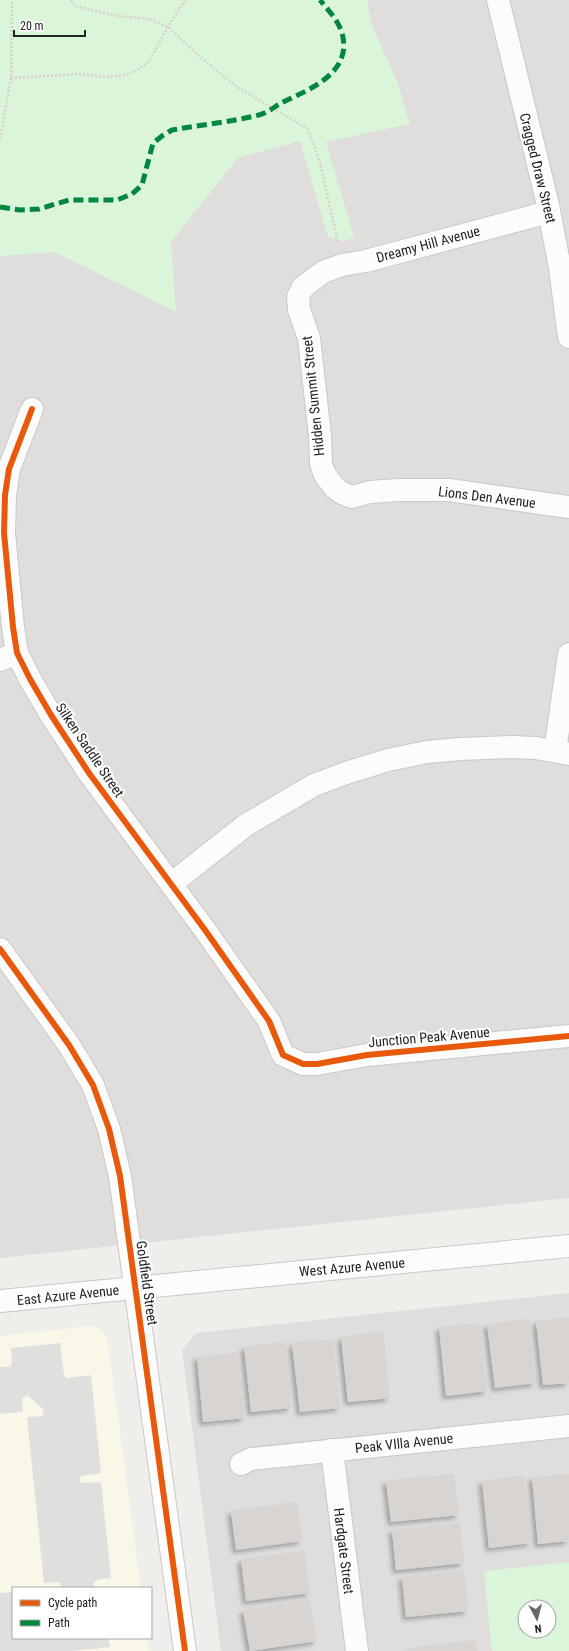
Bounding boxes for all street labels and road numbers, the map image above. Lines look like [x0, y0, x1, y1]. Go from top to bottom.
street label: Cragged Draw Street [517, 111, 559, 225]
street label: Dreamy Hill Avenue [374, 222, 482, 266]
street label: Hidden Summit Street [299, 335, 327, 457]
street label: Lions Den Avenue [437, 483, 537, 511]
street label: Silken Saddle Street [53, 700, 127, 800]
street label: Junction Peak Avenue [368, 1024, 491, 1050]
street label: Goldfield Street [133, 1240, 161, 1326]
street label: West Azure Avenue [298, 1254, 406, 1280]
street label: East Azure Avenue [16, 1282, 120, 1308]
street label: Peak VIlla Avenue [354, 1430, 454, 1456]
street label: Hardgate Street [331, 1507, 357, 1595]

